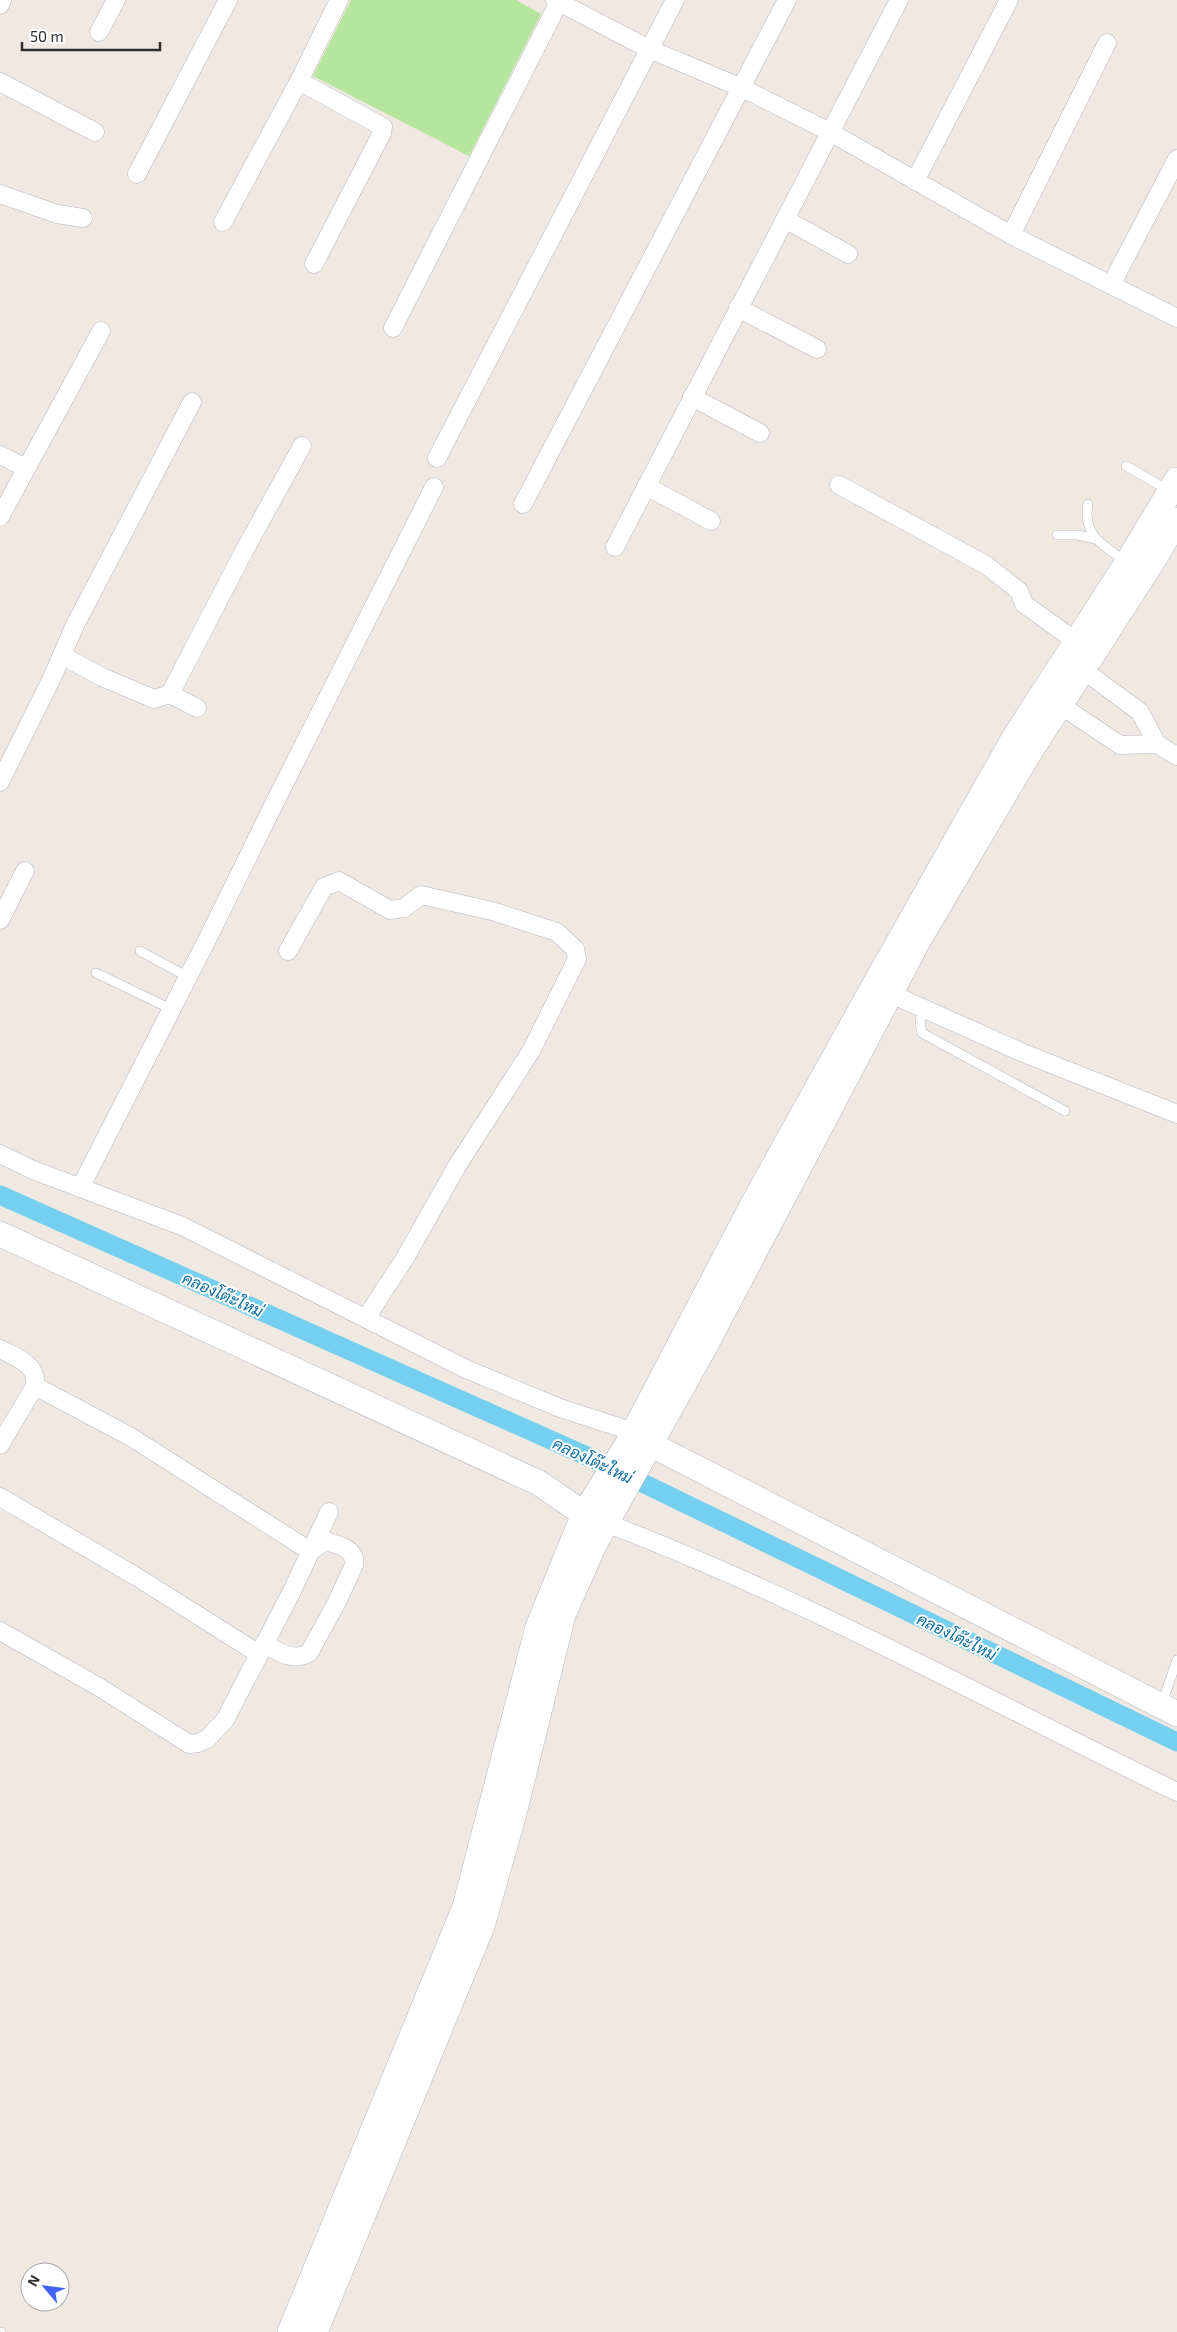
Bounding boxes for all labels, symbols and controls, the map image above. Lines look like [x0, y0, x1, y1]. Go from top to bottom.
scale bar [22, 20, 160, 52]
text: 50 m [30, 27, 64, 45]
water label: คลองโต๊ะใหม่ [180, 1267, 268, 1321]
water label: คลองโต๊ะใหม่ [550, 1432, 637, 1487]
water label: คลองโต๊ะใหม่ [914, 1608, 1001, 1664]
north arrow [20, 2262, 70, 2312]
text: N [23, 2272, 43, 2289]

